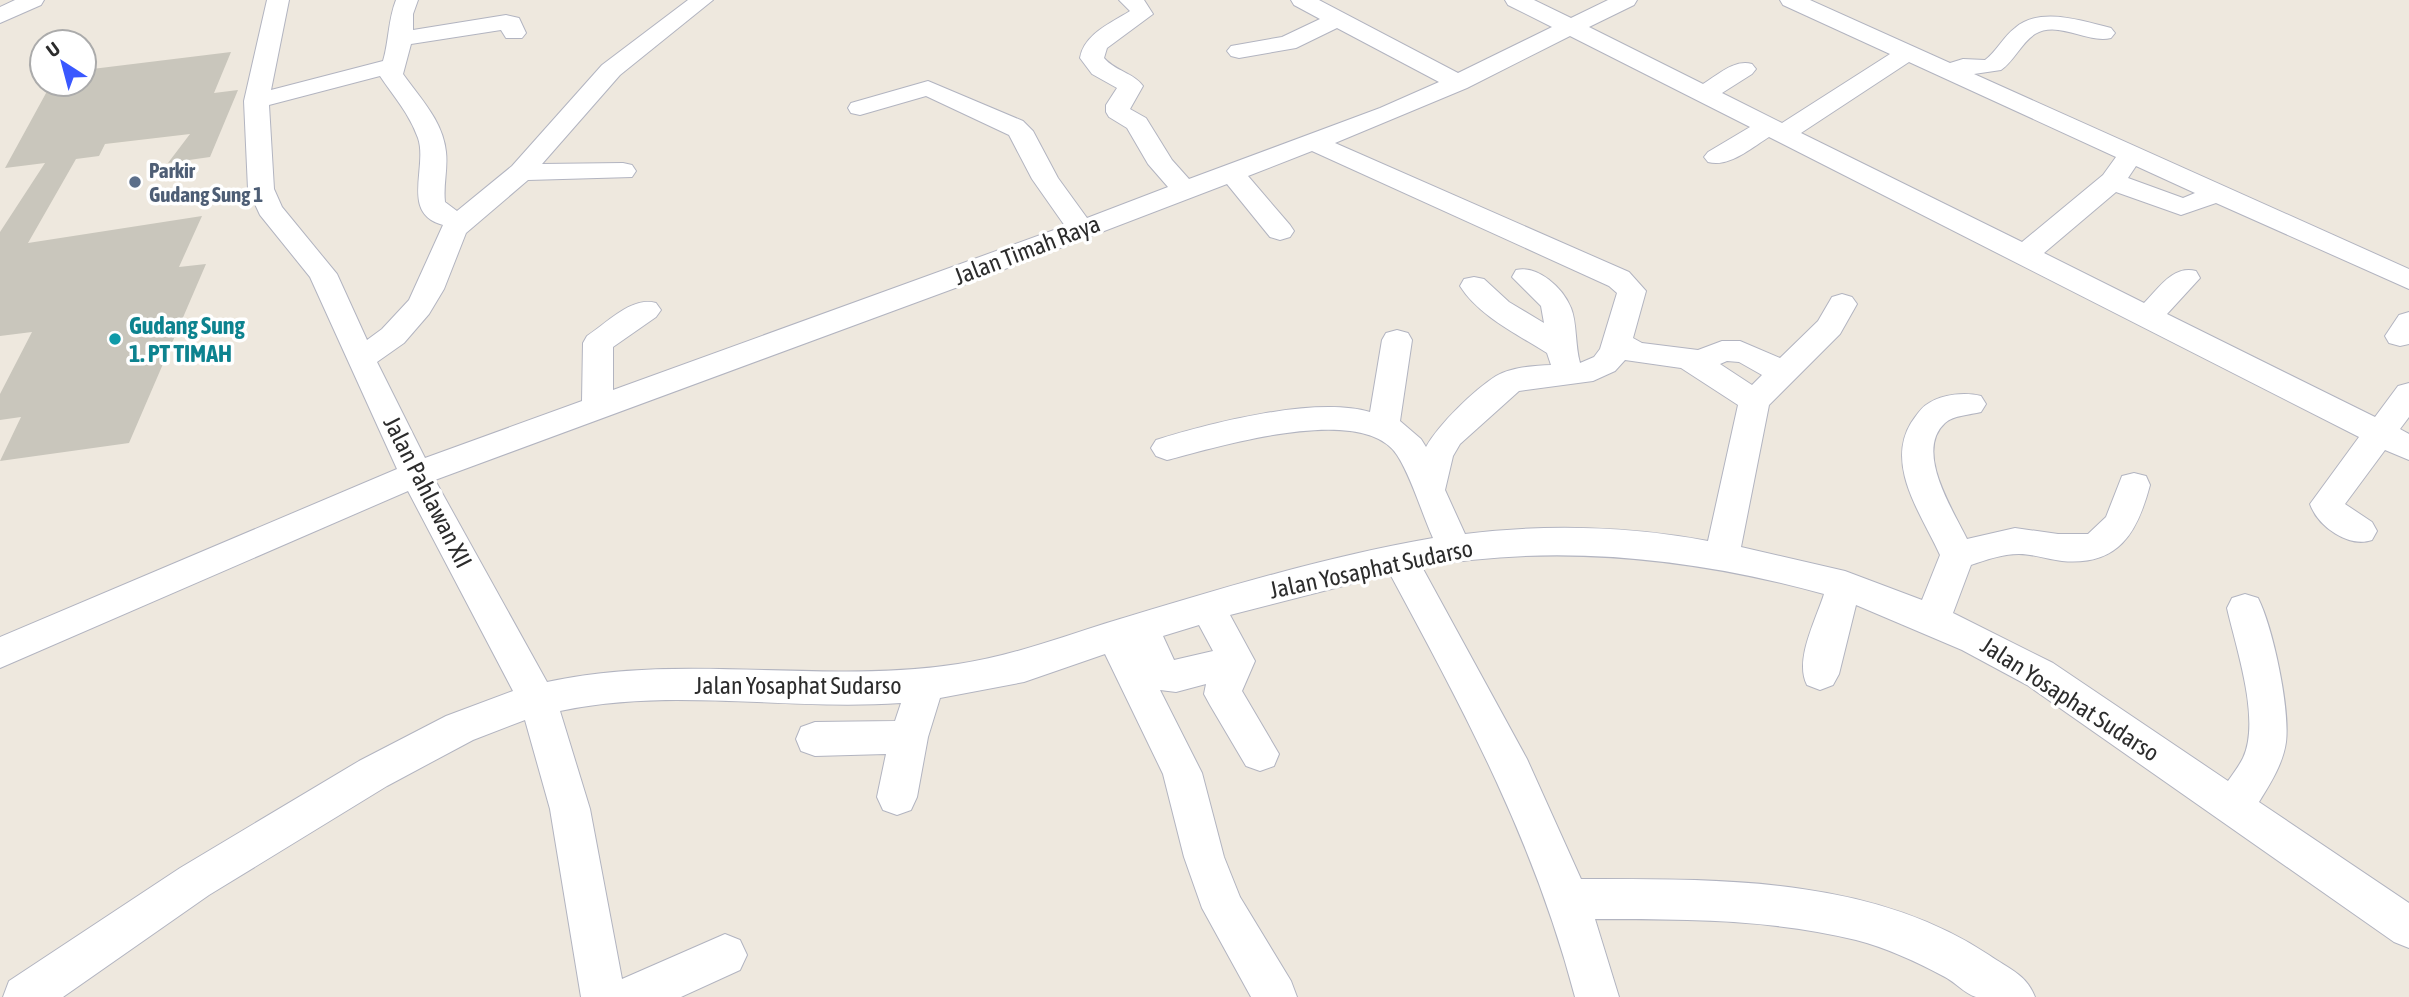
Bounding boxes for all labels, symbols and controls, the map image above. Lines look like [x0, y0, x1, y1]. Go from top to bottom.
north arrow [28, 28, 98, 98]
text: U [42, 37, 64, 61]
place label: Parkir Gudang Sung 1 [149, 158, 263, 206]
marker: Parkir Gudang Sung 1 [127, 174, 143, 190]
street label: Jalan Timah Raya [950, 210, 1104, 290]
place label: Gudang Sung 1. PT TIMAH [129, 312, 245, 367]
marker: Gudang Sung 1. PT TIMAH [107, 331, 123, 347]
street label: Jalan Pahlawan XII [378, 412, 478, 572]
street label: Jalan Yosaphat Sudarso [1267, 534, 1475, 604]
street label: Jalan Yosaphat Sudarso [1976, 631, 2164, 767]
street label: Jalan Yosaphat Sudarso [695, 672, 901, 699]

